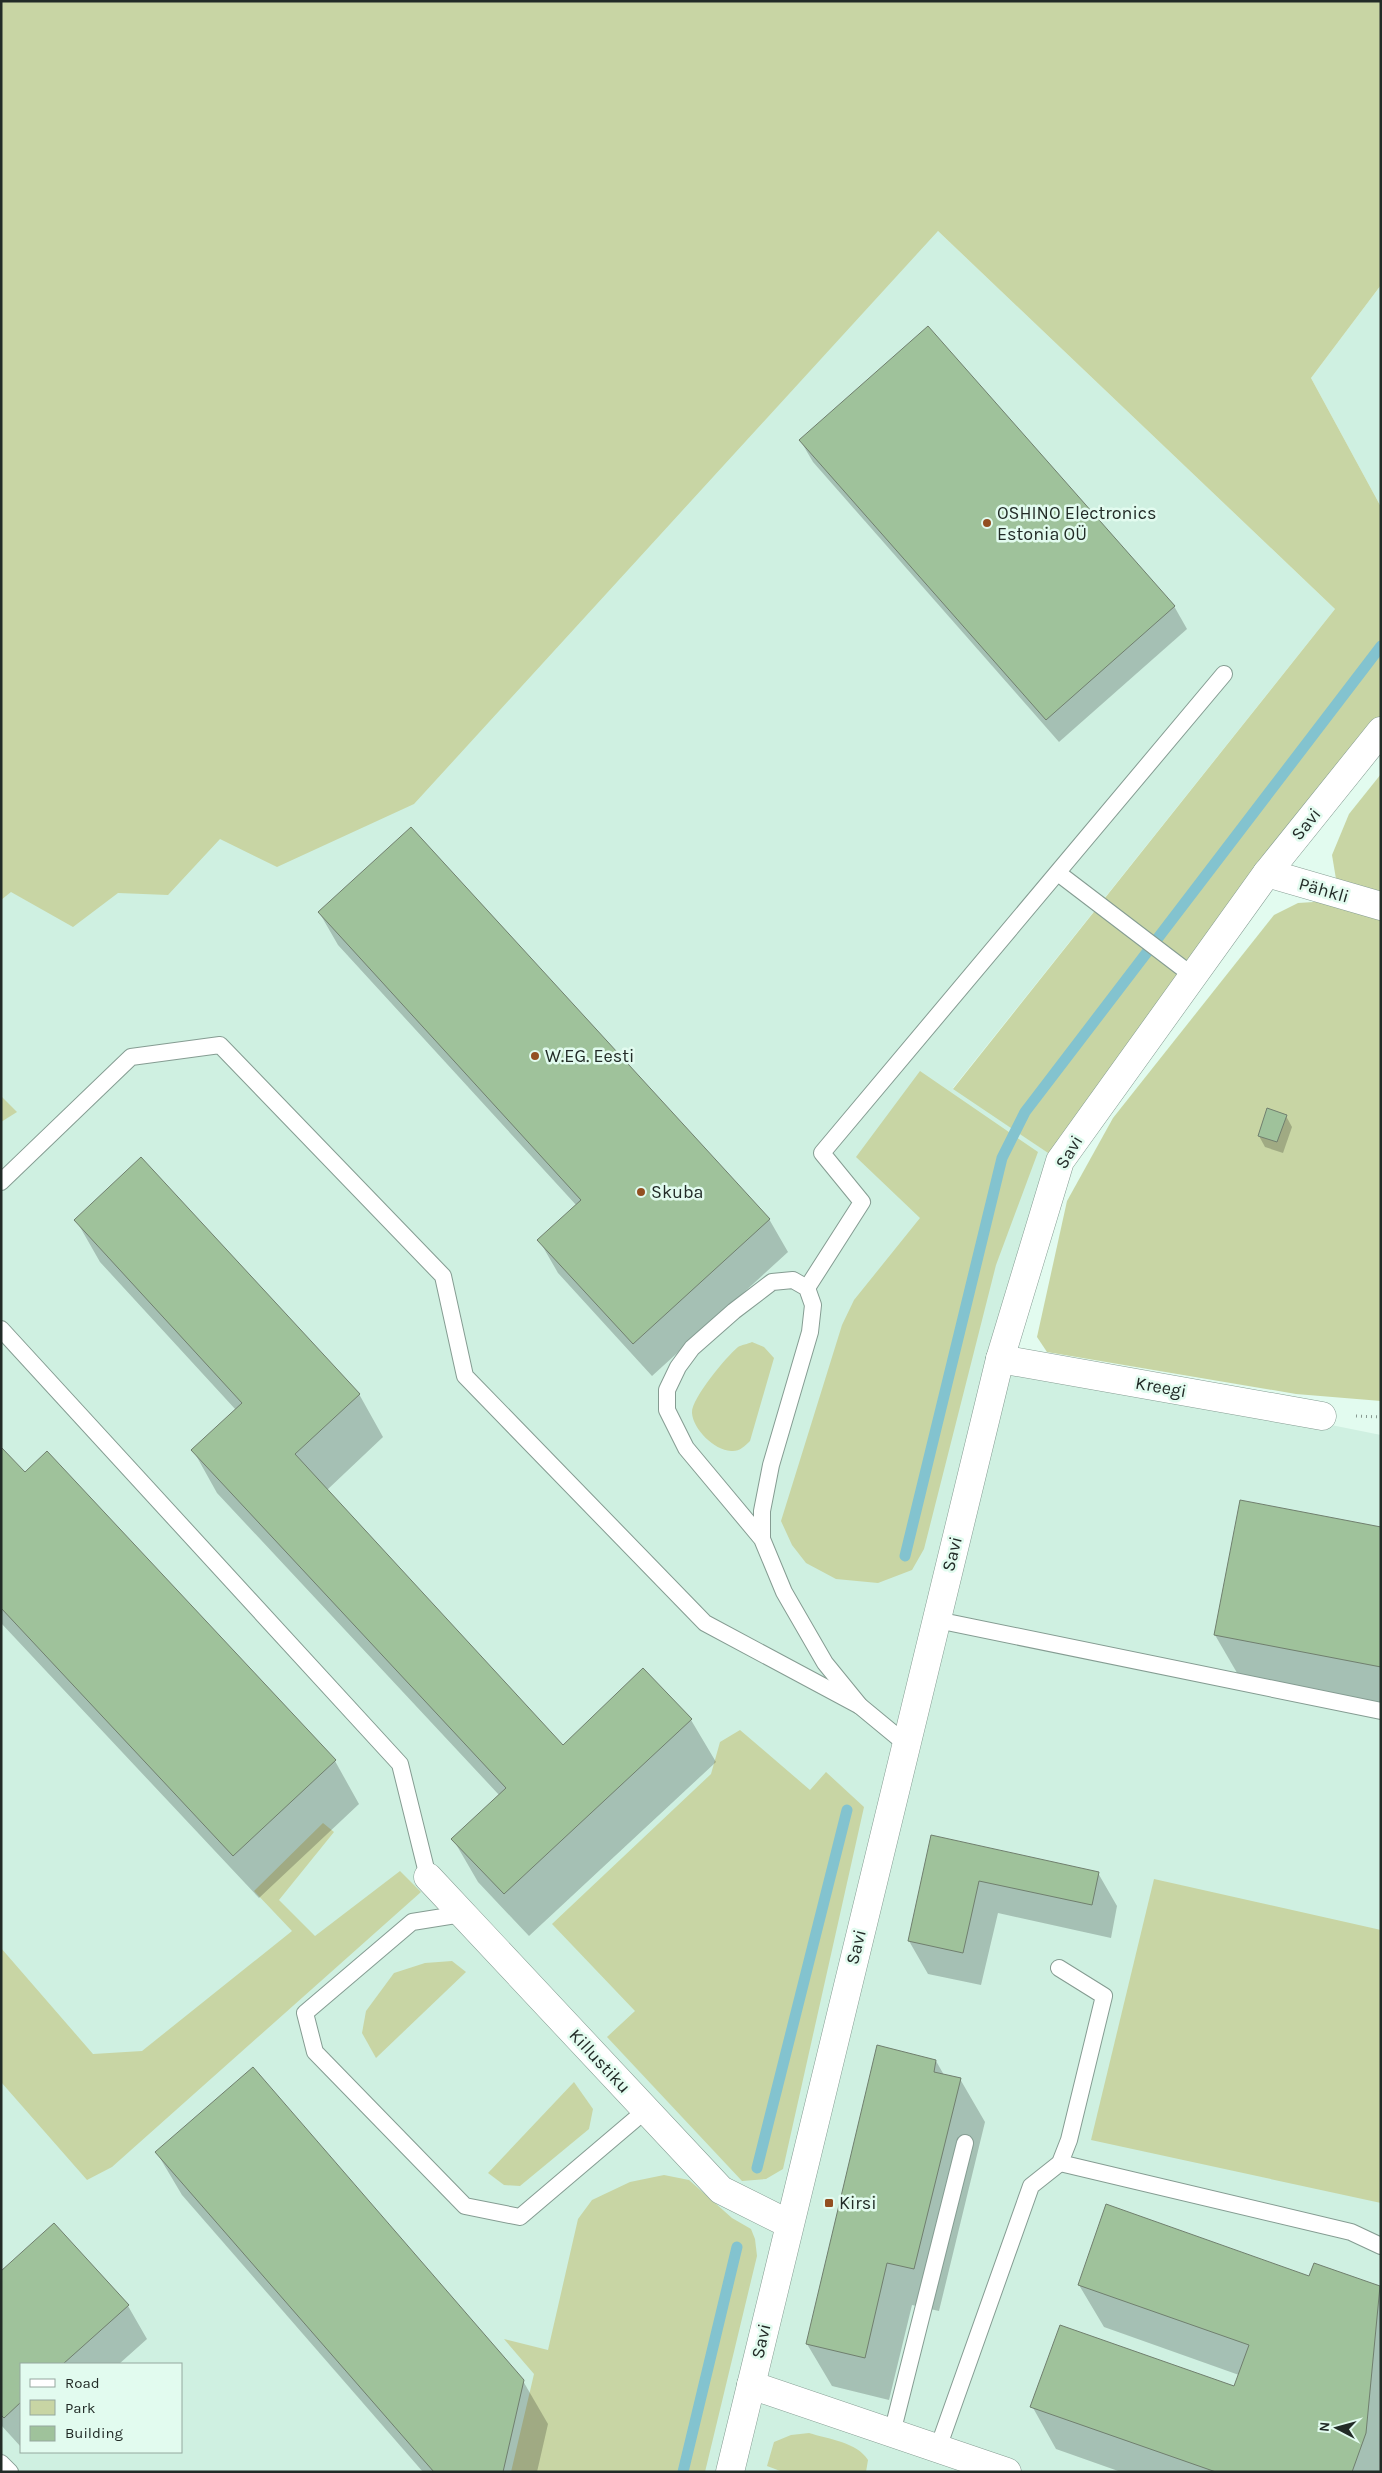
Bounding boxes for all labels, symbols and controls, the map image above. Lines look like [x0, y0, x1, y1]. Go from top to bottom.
place label: OSHINO Electronics Estonia OÜ [997, 502, 1157, 545]
marker: OSHINO Electronics Estonia OÜ [981, 517, 993, 529]
street label: Savi [1286, 803, 1326, 845]
street label: Pähkli [1296, 872, 1352, 908]
place label: W.EG. Eesti [545, 1045, 634, 1067]
marker: W.EG. Eesti [529, 1050, 541, 1062]
street label: Savi [1051, 1131, 1087, 1173]
place label: Skuba [651, 1181, 704, 1203]
marker: Skuba [635, 1186, 647, 1198]
street label: Kreegi [1134, 1372, 1188, 1402]
street label: Savi [937, 1534, 967, 1574]
street label: Savi [841, 1927, 871, 1967]
street label: Killustiku [565, 2024, 635, 2098]
place label: Kirsi [839, 2192, 877, 2214]
marker: Kirsi [823, 2197, 835, 2209]
street label: Savi [746, 2321, 776, 2361]
legend [20, 2363, 182, 2453]
text: Road [65, 2374, 100, 2392]
text: Park [65, 2399, 95, 2417]
north arrow [1312, 2403, 1362, 2453]
text: N [1316, 2421, 1334, 2433]
text: Building [65, 2424, 123, 2442]

